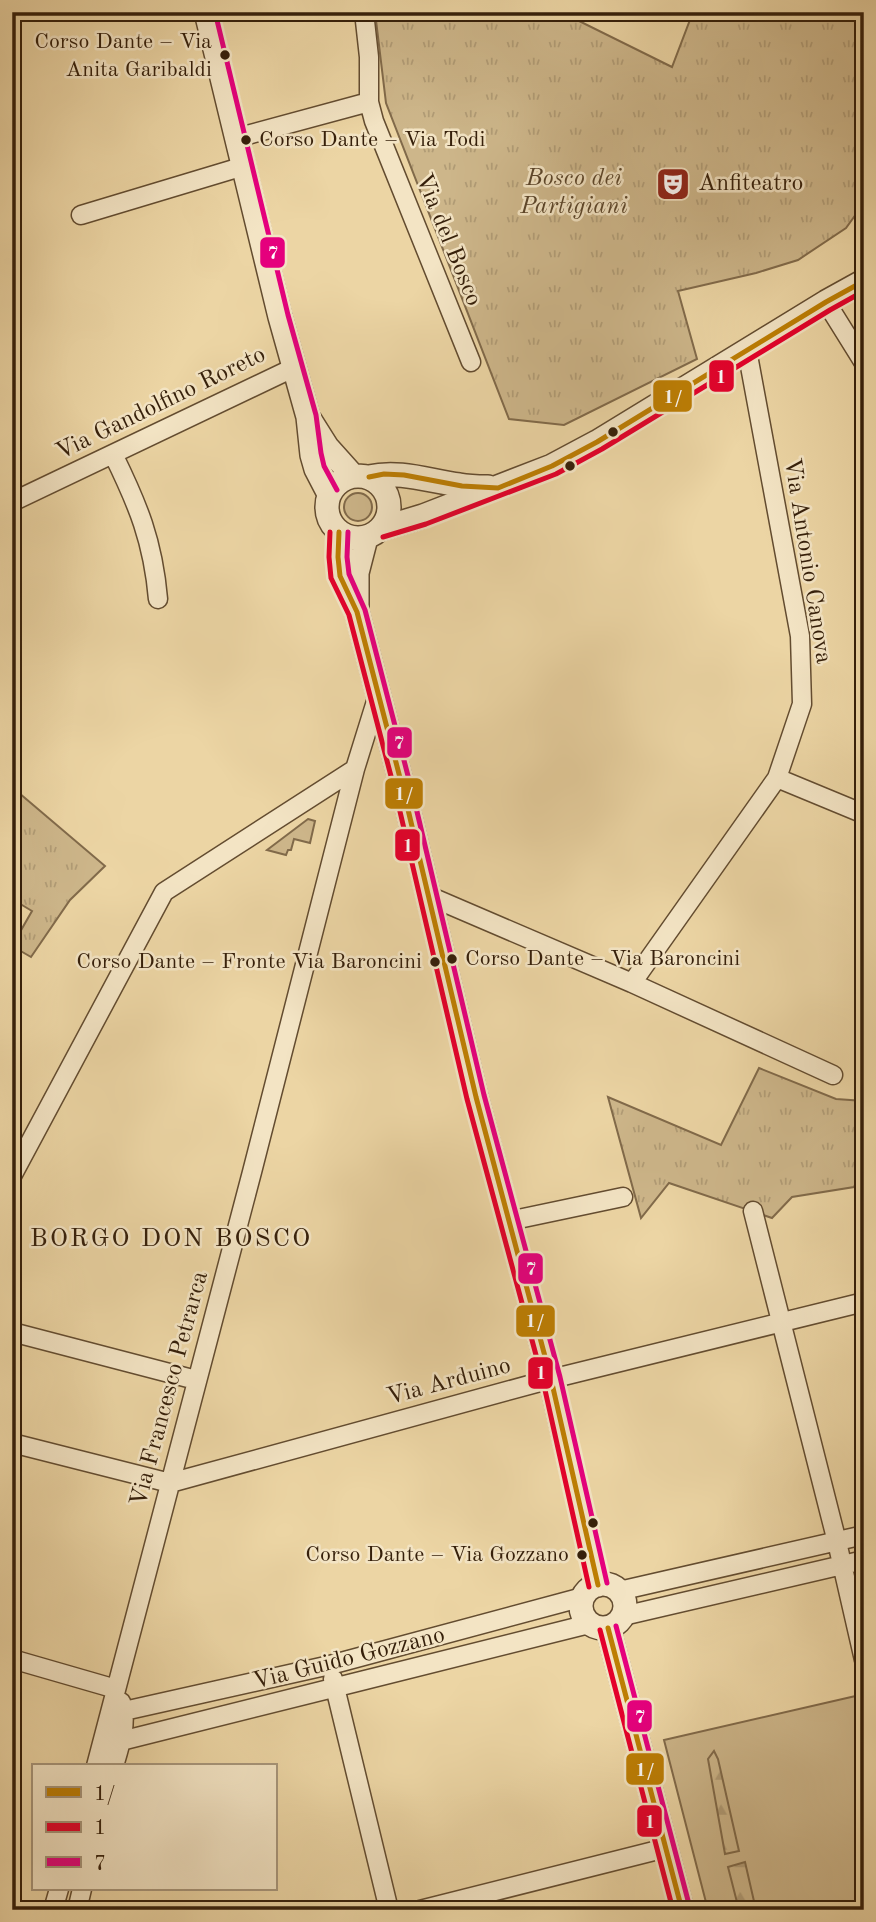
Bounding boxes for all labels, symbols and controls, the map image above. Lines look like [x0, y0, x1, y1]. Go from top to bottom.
place label: Corso Dante – Via Anita Garibaldi [34, 31, 212, 81]
marker: Corso Dante – Via Anita Garibaldi [218, 48, 232, 62]
place label: Corso Dante – Via Todi [259, 129, 486, 151]
marker: Corso Dante – Via Todi [239, 133, 253, 147]
theatre icon: Anfiteatro [654, 165, 692, 203]
park label: Bosco dei Partigiani [519, 167, 628, 219]
street label: Via del Bosco [411, 170, 485, 310]
place label: Anfiteatro [698, 172, 803, 196]
line badge: 7 [259, 236, 286, 269]
text: 7 [267, 245, 279, 264]
street label: Via Gandolfino Roreto [52, 343, 270, 465]
line badge: 1 [708, 359, 735, 393]
text: 1 [715, 369, 727, 388]
line badge: 1/ [652, 379, 693, 413]
text: 1/ [663, 389, 683, 408]
unlabelled marker [606, 425, 620, 439]
street label: Via Antonio Canova [779, 457, 835, 666]
unlabelled marker [563, 459, 577, 473]
line badge: 7 [386, 726, 413, 759]
text: 7 [393, 735, 405, 754]
line badge: 1/ [384, 777, 424, 810]
text: 1/ [394, 786, 414, 805]
line badge: 1 [394, 828, 421, 862]
text: 1 [402, 838, 414, 857]
place label: Corso Dante – Via Baroncini [465, 948, 740, 970]
place label: Corso Dante – Fronte Via Baroncini [76, 951, 422, 973]
marker: Corso Dante – Via Baroncini [445, 952, 459, 966]
marker: Corso Dante – Fronte Via Baroncini [428, 955, 442, 969]
district label: BORGO DON BOSCO [30, 1226, 312, 1252]
line badge: 7 [517, 1252, 544, 1285]
text: 7 [525, 1261, 537, 1280]
street label: Via Francesco Petrarca [127, 1269, 213, 1509]
line badge: 1/ [515, 1304, 556, 1338]
text: 1/ [525, 1313, 545, 1332]
street label: Via Arduino [384, 1354, 514, 1410]
line badge: 1 [527, 1356, 554, 1390]
text: 1 [535, 1365, 547, 1384]
unlabelled marker [586, 1516, 600, 1530]
place label: Corso Dante – Via Gozzano [305, 1544, 569, 1566]
marker: Corso Dante – Via Gozzano [575, 1548, 589, 1562]
street label: Via Guido Gozzano [250, 1623, 448, 1695]
line badge: 7 [626, 1699, 653, 1733]
text: 7 [634, 1709, 646, 1728]
line badge: 1/ [625, 1752, 665, 1786]
text: 1/ [635, 1762, 655, 1781]
legend [32, 1764, 276, 1890]
text: 1/ [94, 1784, 116, 1805]
line badge: 1 [636, 1804, 663, 1838]
text: 1 [644, 1814, 656, 1833]
text: 1 [94, 1818, 106, 1839]
text: 7 [94, 1854, 106, 1875]

